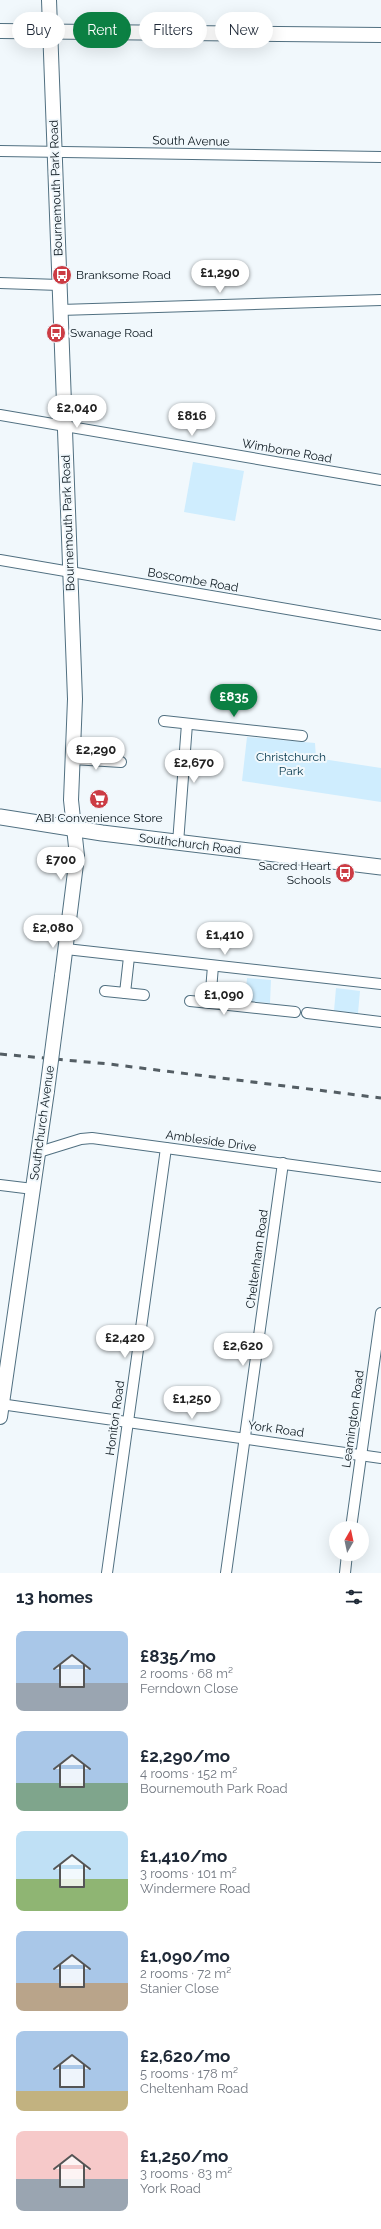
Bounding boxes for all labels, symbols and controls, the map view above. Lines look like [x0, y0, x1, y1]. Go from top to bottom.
chip: Buy [12, 12, 65, 48]
chip: Rent [73, 12, 131, 48]
chip: Filters [139, 12, 207, 48]
chip: New [215, 12, 273, 48]
street label: Bournemouth Park Road [47, 120, 65, 256]
street label: South Avenue [152, 133, 230, 149]
pin: £1,290 [187, 260, 253, 294]
bus stop icon: Branksome Road [51, 264, 73, 286]
text: £1,290 [200, 265, 240, 280]
place label: Branksome Road [76, 268, 171, 282]
bus stop icon: Swanage Road [45, 322, 67, 344]
place label: Swanage Road [70, 326, 153, 340]
pin: £2,040 [44, 395, 110, 429]
text: £2,040 [57, 400, 97, 415]
pin: £816 [168, 403, 216, 437]
text: £816 [177, 408, 207, 423]
street label: Wimborne Road [241, 436, 333, 466]
street label: Bournemouth Park Road [59, 455, 77, 591]
street label: Boscombe Road [147, 565, 239, 595]
pin: £835 [210, 684, 258, 718]
text: £835 [219, 689, 249, 704]
pin: £2,290 [63, 737, 129, 771]
text: £2,290 [76, 742, 116, 757]
pin: £2,670 [161, 750, 227, 784]
park label: Christchurch Park [256, 750, 326, 778]
text: £2,670 [174, 755, 214, 770]
supermarket icon: ABI Convenience Store [88, 788, 110, 810]
place label: ABI Convenience Store [35, 811, 163, 825]
street label: Southchurch Road [138, 831, 242, 857]
pin: £700 [37, 847, 85, 881]
text: £700 [46, 852, 76, 867]
place label: Sacred Heart Schools [258, 859, 331, 887]
bus stop icon: Sacred Heart Schools [334, 862, 356, 884]
pin: £2,080 [20, 915, 86, 949]
text: £2,080 [32, 920, 74, 935]
pin: £1,410 [192, 922, 258, 956]
text: £1,410 [206, 927, 244, 942]
pin: £1,090 [191, 982, 257, 1016]
text: £1,090 [204, 987, 244, 1002]
street label: Southchurch Avenue [27, 1065, 57, 1181]
street label: Ambleside Drive [165, 1128, 257, 1154]
street label: Cheltenham Road [243, 1209, 271, 1309]
pin: £2,420 [92, 1325, 158, 1359]
text: £2,420 [105, 1330, 145, 1345]
pin: £2,620 [210, 1333, 276, 1367]
text: £2,620 [223, 1338, 263, 1353]
street label: Leamington Road [339, 1369, 367, 1469]
street label: Honiton Road [103, 1380, 127, 1456]
pin: £1,250 [159, 1386, 225, 1420]
text: £1,250 [172, 1391, 212, 1406]
street label: York Road [247, 1418, 305, 1440]
north arrow [329, 1521, 369, 1561]
map controls [329, 1521, 369, 1561]
icon: filters [343, 1586, 365, 1608]
text: 13 homes [16, 1587, 93, 1607]
text: £835/mo [140, 1646, 216, 1666]
icon: home [48, 1647, 96, 1695]
text: 2 rooms · 68 m² [140, 1666, 233, 1681]
text: Ferndown Close [140, 1681, 238, 1696]
text: £2,290/mo [140, 1746, 230, 1766]
icon: home [48, 1747, 96, 1795]
text: 4 rooms · 152 m² [140, 1766, 237, 1781]
text: Bournemouth Park Road [140, 1781, 288, 1796]
text: £1,410/mo [140, 1846, 227, 1866]
icon: home [48, 1847, 96, 1895]
text: 3 rooms · 101 m² [140, 1866, 237, 1881]
text: Windermere Road [140, 1881, 250, 1896]
text: £1,090/mo [140, 1946, 230, 1966]
icon: home [48, 1947, 96, 1995]
text: 2 rooms · 72 m² [140, 1966, 231, 1981]
text: Stanier Close [140, 1981, 219, 1996]
text: £2,620/mo [140, 2046, 230, 2066]
icon: home [48, 2047, 96, 2095]
text: 5 rooms · 178 m² [140, 2066, 238, 2081]
text: Cheltenham Road [140, 2081, 248, 2096]
text: £1,250/mo [140, 2146, 228, 2166]
icon: home [48, 2147, 96, 2195]
text: 3 rooms · 83 m² [140, 2166, 232, 2181]
text: York Road [140, 2181, 201, 2196]

